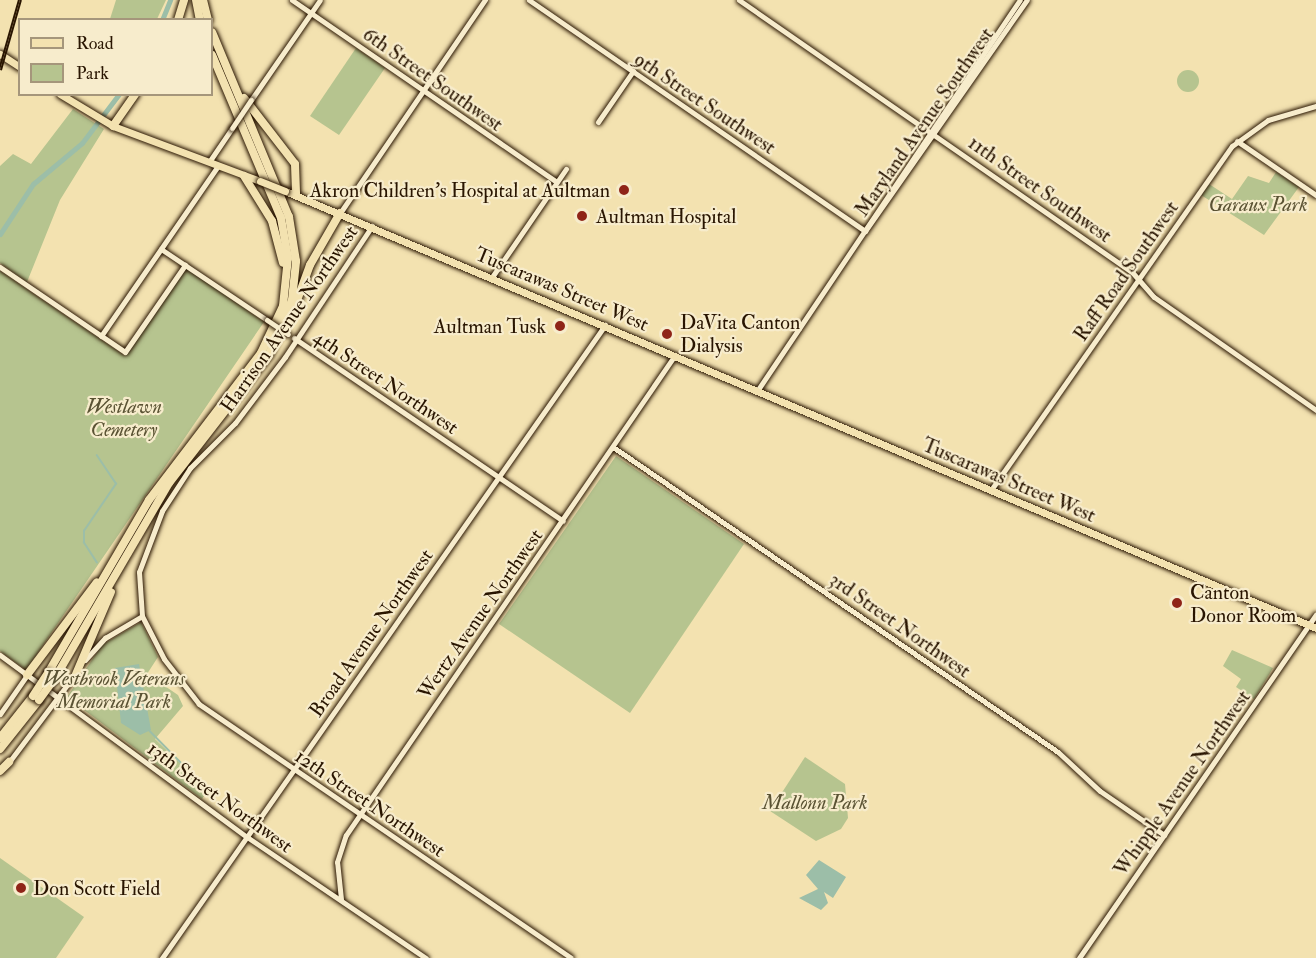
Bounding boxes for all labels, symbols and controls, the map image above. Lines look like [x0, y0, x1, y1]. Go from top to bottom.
legend [18, 18, 213, 96]
street label: 6th Street Southwest [358, 22, 508, 136]
street label: Maryland Avenue Southwest [850, 23, 998, 221]
text: Road [76, 32, 114, 55]
street label: 9th Street Southwest [630, 47, 780, 159]
text: Park [76, 62, 109, 85]
street label: 11th Street Southwest [964, 131, 1116, 247]
place label: Akron Children's Hospital at Aultman [310, 178, 610, 202]
marker: Akron Children's Hospital at Aultman [615, 181, 633, 199]
park label: Garaux Park [1209, 192, 1307, 216]
street label: Raff Road Southwest [1069, 196, 1183, 346]
place label: Aultman Hospital [596, 204, 736, 228]
marker: Aultman Hospital [573, 207, 591, 225]
street label: Harrison Avenue Northwest [215, 221, 363, 417]
street label: Tuscarawas Street West [472, 242, 652, 336]
place label: DaVita Canton Dialysis [680, 310, 800, 357]
place label: Aultman Tusk [434, 314, 546, 338]
marker: Aultman Tusk [551, 317, 569, 335]
street label: 4th Street Northwest [309, 325, 463, 439]
marker: DaVita Canton Dialysis [658, 325, 676, 343]
park label: Westlawn Cemetery [86, 394, 162, 441]
street label: Tuscarawas Street West [919, 433, 1099, 527]
street label: Wertz Avenue Northwest [412, 524, 548, 704]
street label: Broad Avenue Northwest [304, 544, 438, 722]
street label: 3rd Street Northwest [825, 567, 975, 683]
place label: Canton Donor Room [1190, 580, 1296, 627]
marker: Canton Donor Room [1168, 594, 1186, 612]
park label: Westbrook Veterans Memorial Park [43, 666, 185, 713]
street label: Whipple Avenue Northwest [1109, 685, 1255, 881]
street label: 13th Street Northwest [143, 736, 297, 858]
street label: 12th Street Northwest [290, 744, 450, 862]
park label: Mallonn Park [763, 790, 867, 814]
place label: Don Scott Field [33, 876, 160, 900]
marker: Don Scott Field [14, 881, 28, 895]

